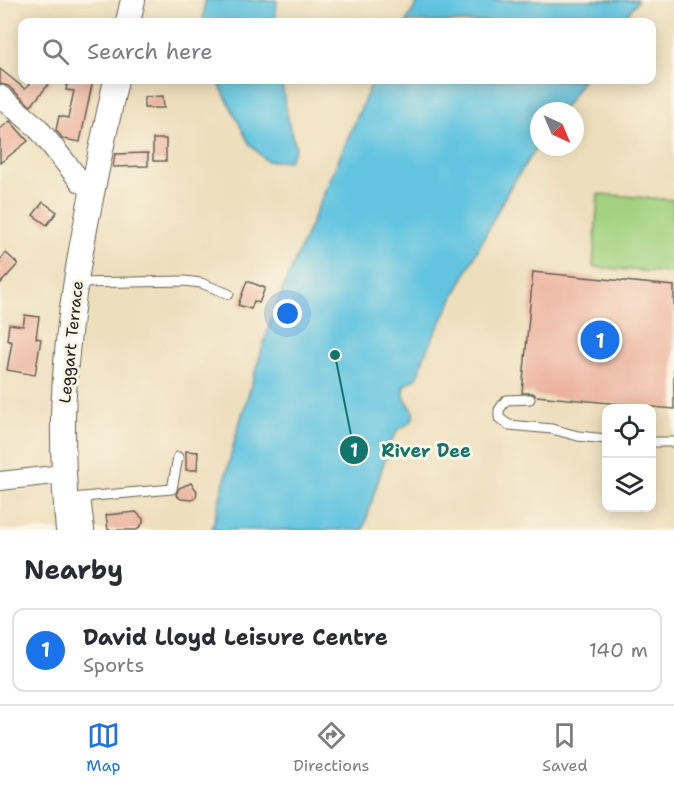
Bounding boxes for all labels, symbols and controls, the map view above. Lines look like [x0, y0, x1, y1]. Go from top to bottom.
search box [18, 18, 656, 84]
icon: search [39, 35, 72, 68]
text: Search here [87, 37, 213, 66]
north arrow [530, 102, 584, 156]
street label: Leggart Terrace [54, 280, 88, 404]
your location [273, 299, 302, 328]
pin: 1 [580, 318, 620, 362]
map controls [602, 404, 656, 512]
button: locate [602, 404, 656, 458]
callout: River Dee [339, 432, 483, 468]
text: 1 [350, 439, 358, 463]
text: River Dee [381, 439, 471, 463]
button: layers [602, 458, 656, 512]
text: Nearby [24, 552, 123, 587]
text: David Lloyd Leisure Centre [83, 623, 388, 652]
text: 1 [41, 637, 50, 663]
text: 140 m [589, 637, 648, 663]
text: Sports [83, 652, 144, 678]
tab: Map [86, 719, 121, 776]
tab: Directions [293, 719, 370, 776]
tab: Saved [542, 719, 588, 776]

